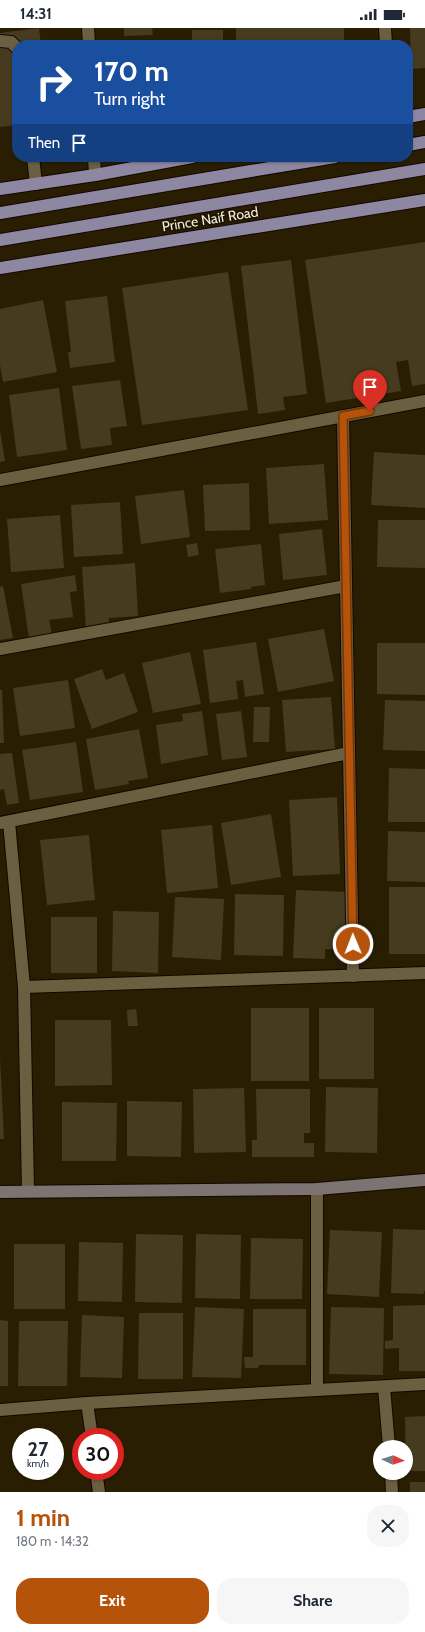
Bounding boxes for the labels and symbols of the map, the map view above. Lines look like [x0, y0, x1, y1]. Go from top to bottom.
street label: Prince Naif Road [161, 203, 259, 235]
pin [353, 370, 387, 411]
position arrow [332, 923, 374, 965]
speed limit sign: 30 [72, 1428, 124, 1480]
north arrow [373, 1440, 413, 1480]

